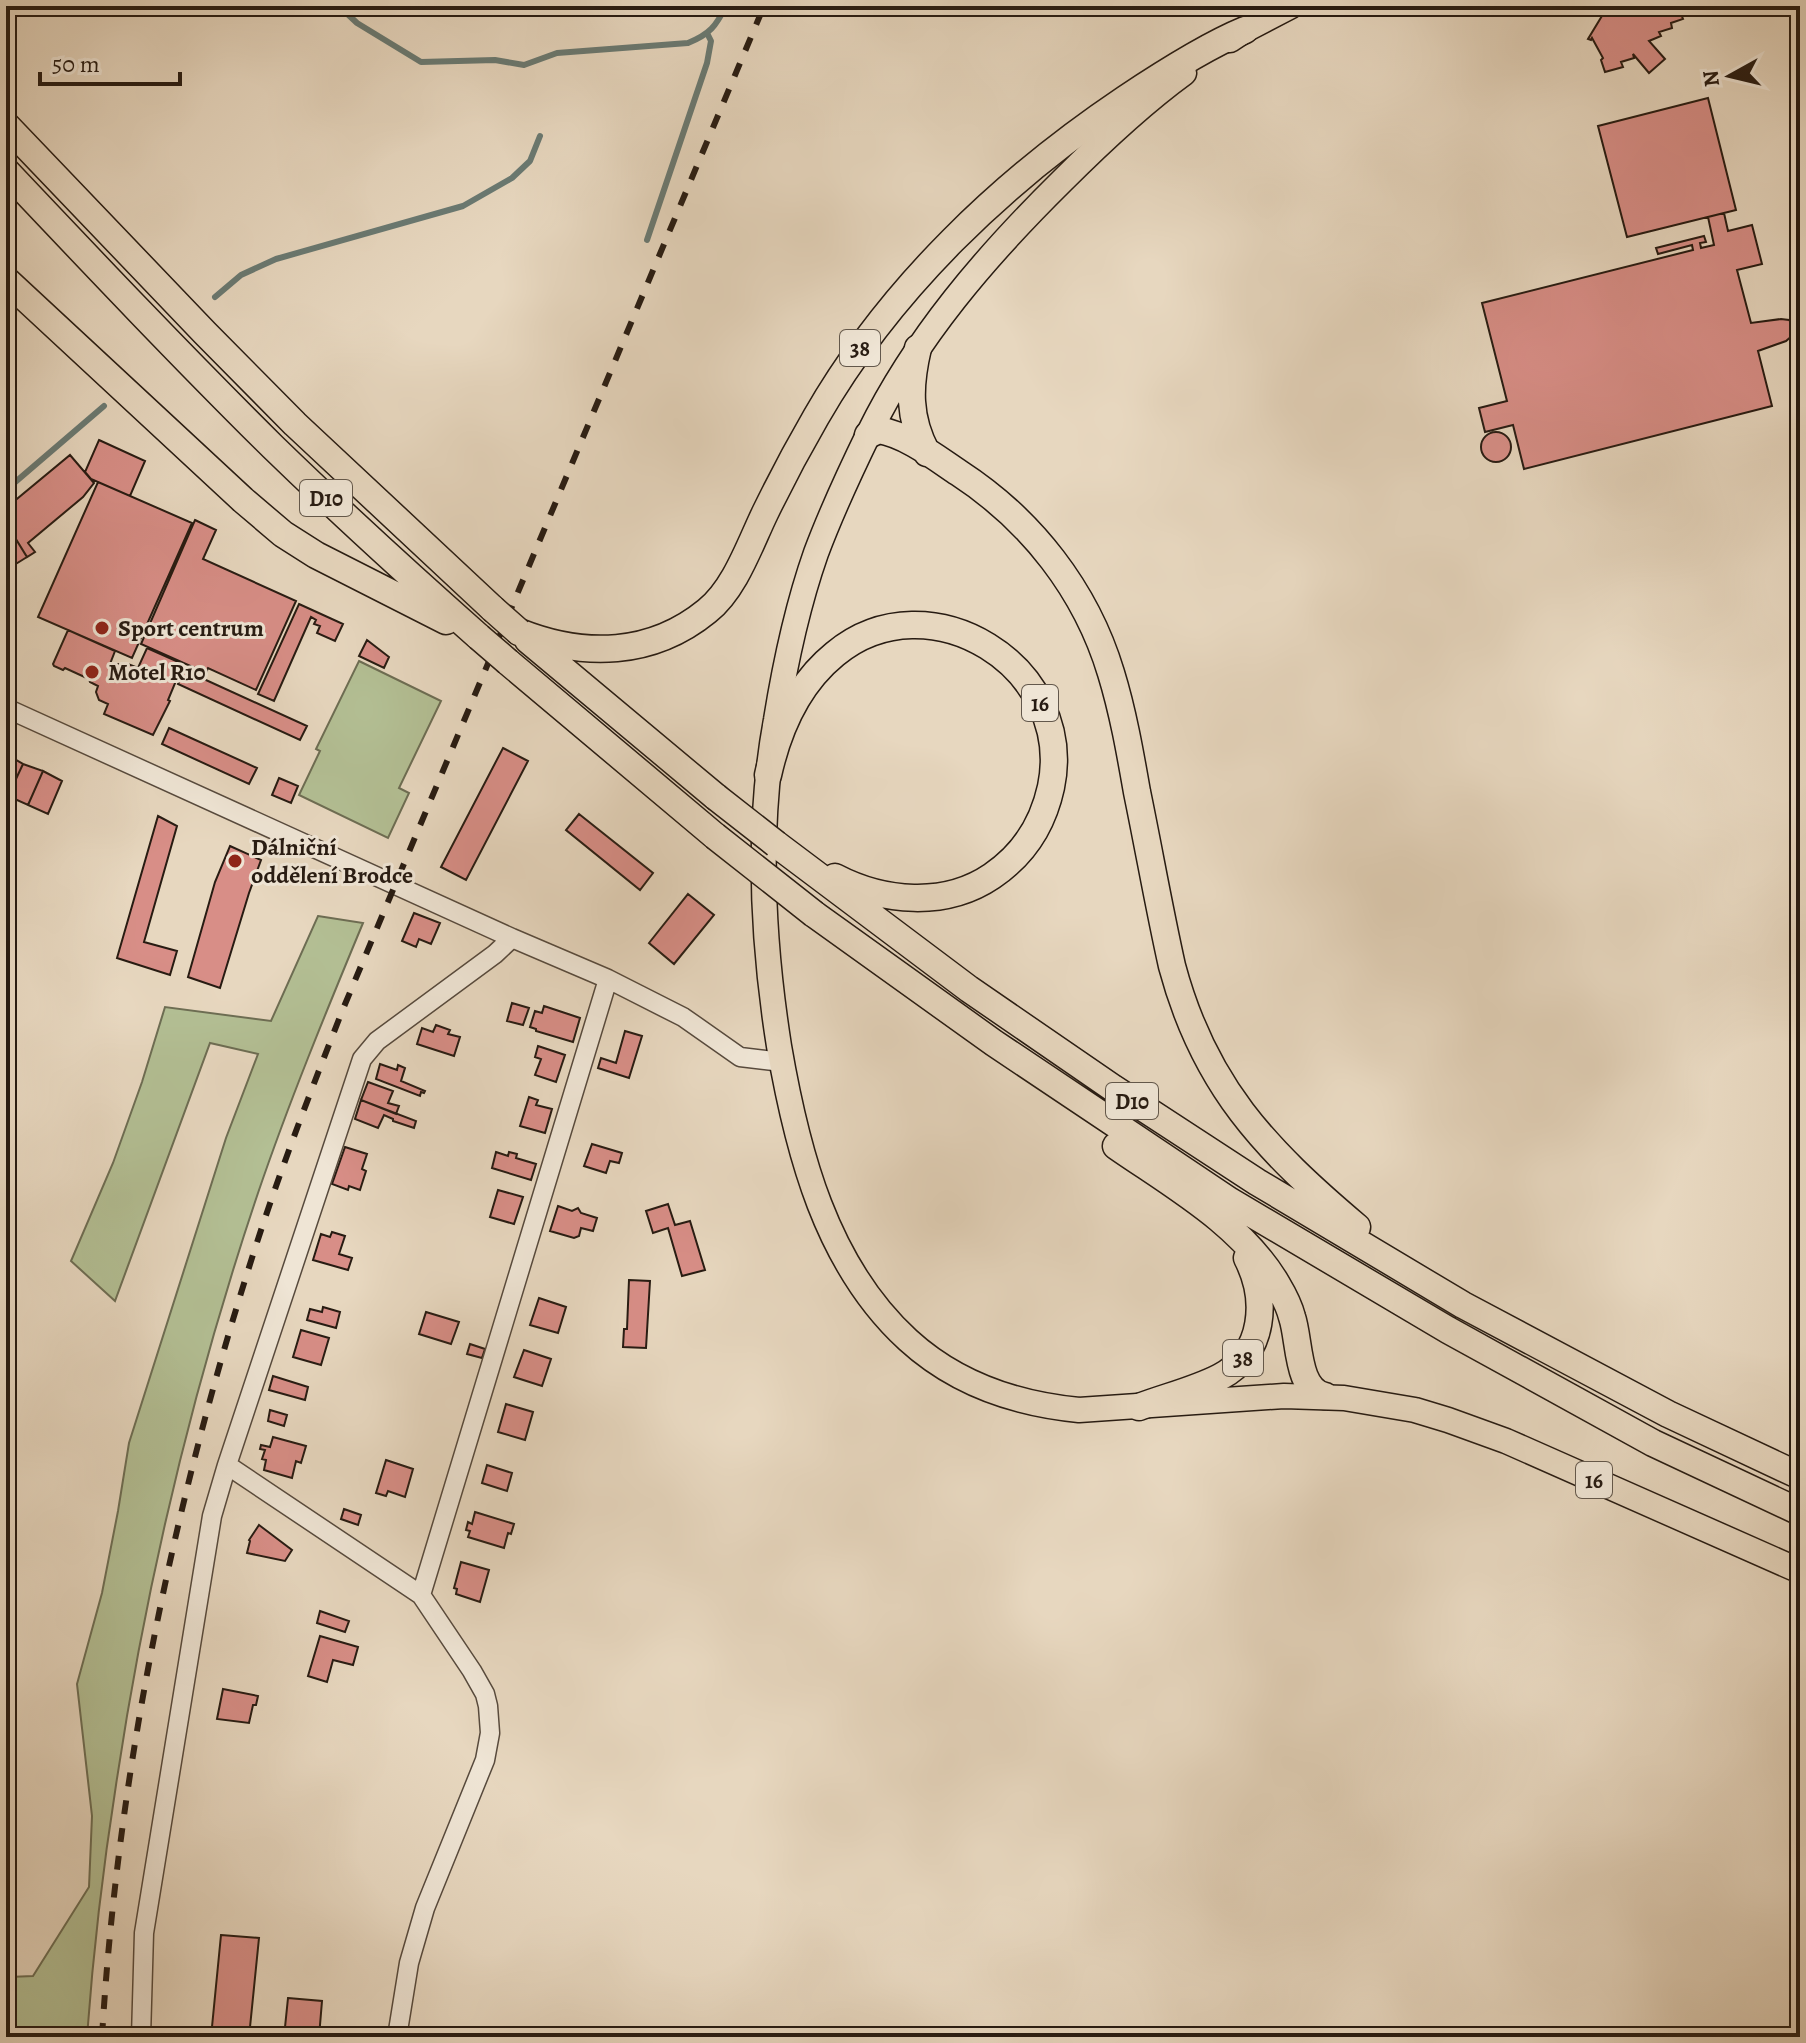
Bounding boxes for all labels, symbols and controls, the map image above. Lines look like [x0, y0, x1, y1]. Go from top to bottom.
scale bar [40, 36, 180, 86]
north arrow [1690, 36, 1770, 116]
text: 50 m [52, 48, 100, 80]
text: N [1695, 69, 1727, 89]
road number: 38 [840, 330, 880, 366]
road number: D10 [300, 480, 352, 516]
place label: Sport centrum [118, 612, 264, 644]
marker: Sport centrum [93, 619, 111, 637]
place label: Motel R10 [108, 656, 206, 688]
marker: Motel R10 [83, 663, 101, 681]
road number: 16 [1022, 685, 1058, 721]
place label: Dálniční oddělení Brodce [251, 831, 413, 891]
marker: Dálniční oddělení Brodce [226, 852, 244, 870]
road number: D10 [1106, 1083, 1158, 1119]
road number: 38 [1223, 1340, 1263, 1376]
road number: 16 [1576, 1462, 1612, 1498]

